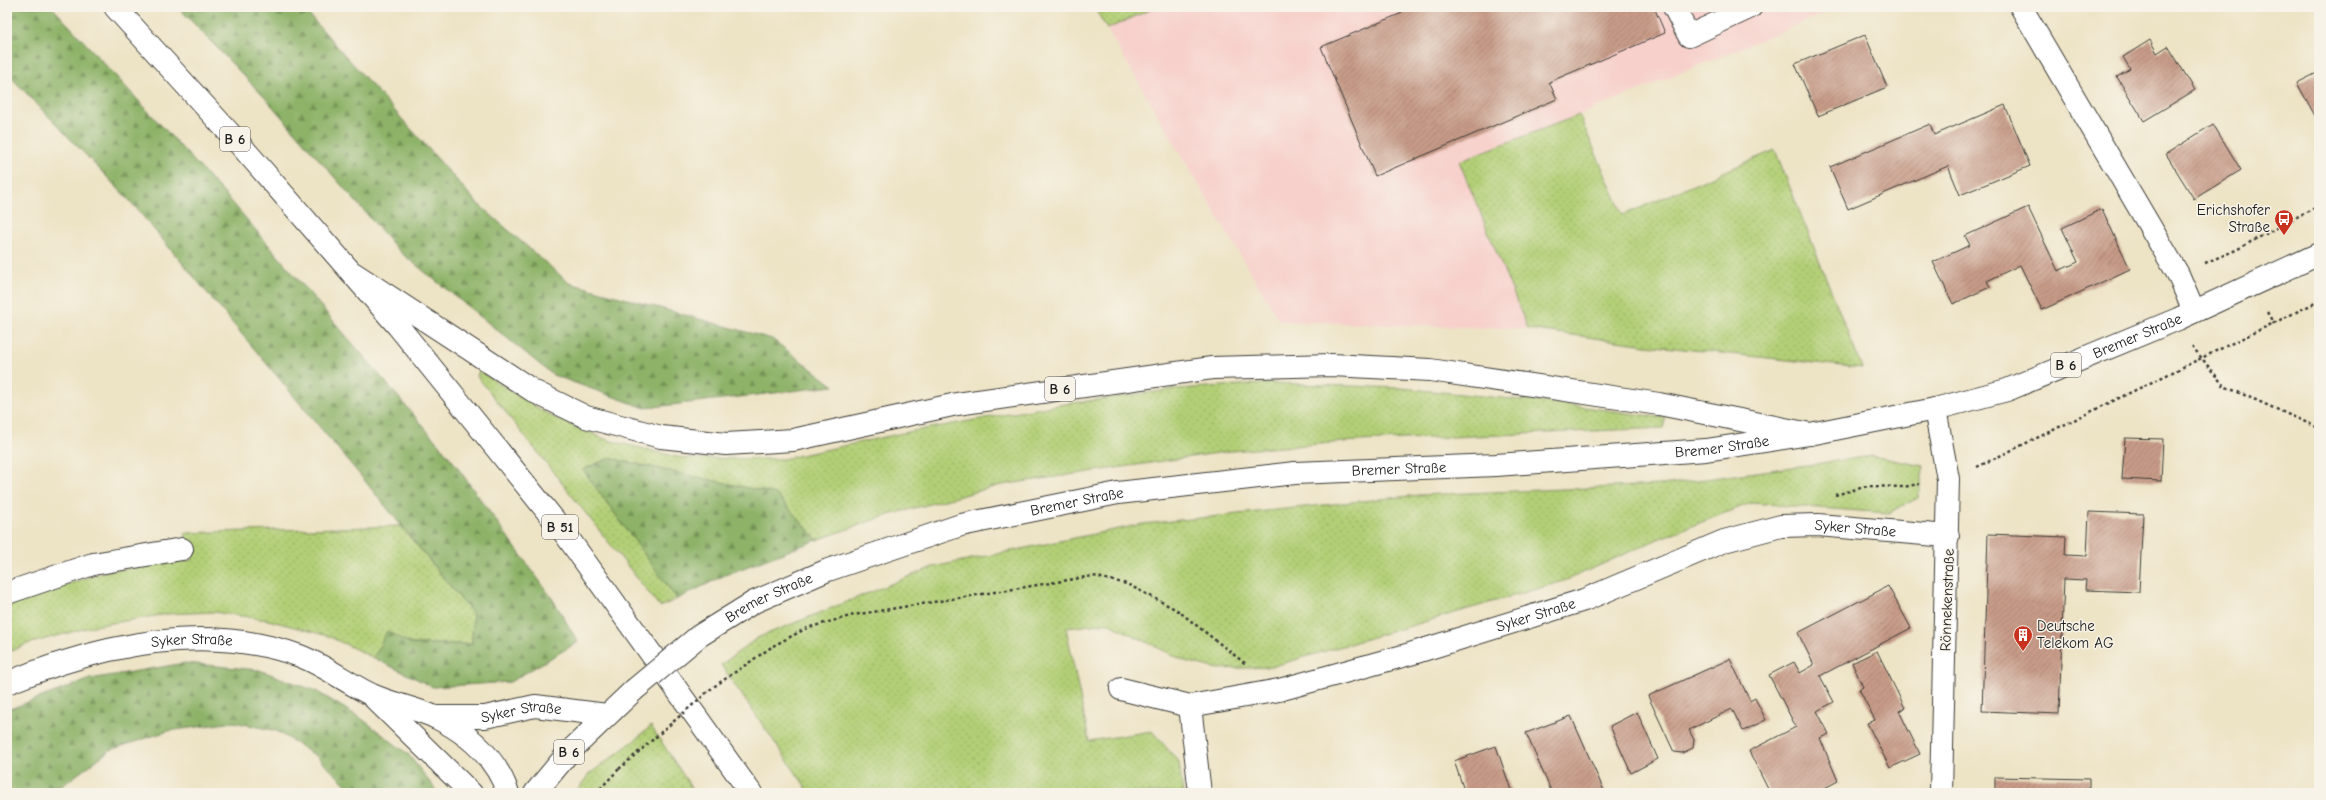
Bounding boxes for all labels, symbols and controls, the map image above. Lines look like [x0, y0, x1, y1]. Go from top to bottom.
road number: B 6 [220, 127, 250, 151]
place label: Erichshofer Straße [2197, 201, 2270, 236]
bus stop icon: Erichshofer Straße [2273, 208, 2295, 236]
street label: Bremer Straße [2090, 309, 2185, 362]
road number: B 6 [2051, 353, 2081, 377]
road number: B 6 [1045, 377, 1075, 401]
street label: Bremer Straße [1674, 431, 1771, 461]
street label: Bremer Straße [1351, 458, 1447, 480]
street label: Bremer Straße [1029, 483, 1125, 520]
road number: B 51 [542, 515, 578, 539]
street label: Syker Straße [1814, 516, 1897, 541]
street label: Rönnekenstraße [1936, 548, 1958, 652]
street label: Bremer Straße [722, 569, 816, 627]
street label: Syker Straße [1494, 594, 1578, 636]
place label: Deutsche Telekom AG [2037, 617, 2114, 652]
building icon: Deutsche Telekom AG [2012, 624, 2034, 652]
street label: Syker Straße [150, 630, 234, 651]
street label: Syker Straße [479, 697, 563, 727]
road number: B 6 [554, 740, 584, 764]

